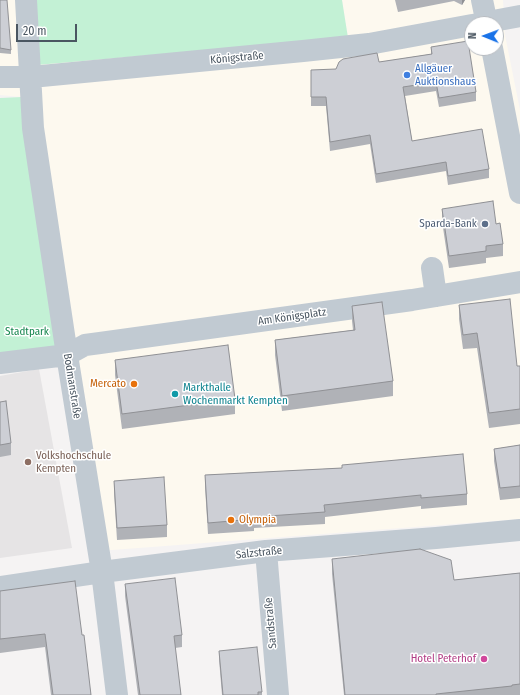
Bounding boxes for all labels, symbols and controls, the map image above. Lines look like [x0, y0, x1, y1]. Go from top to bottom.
scale bar [18, 16, 79, 42]
north arrow [464, 16, 504, 56]
text: 20 m [23, 24, 47, 38]
text: N [466, 32, 479, 39]
street label: Königstraße [210, 49, 264, 67]
place label: Allgäuer Auktionshaus [415, 62, 476, 88]
marker: Allgäuer Auktionshaus [402, 70, 412, 80]
place label: Sparda-Bank [419, 217, 477, 231]
marker: Sparda-Bank [480, 219, 490, 229]
street label: Am Königsplatz [257, 306, 327, 328]
park label: Stadtpark [5, 325, 49, 339]
street label: Bodmanstraße [60, 352, 84, 420]
place label: Mercato [90, 377, 126, 391]
marker: Mercato [129, 379, 139, 389]
place label: Markthalle Wochenmarkt Kempten [183, 381, 288, 407]
marker: Markthalle Wochenmarkt Kempten [170, 389, 180, 399]
place label: Volkshochschule Kempten [36, 449, 111, 475]
marker: Volkshochschule Kempten [23, 457, 33, 467]
place label: Olympia [239, 513, 276, 527]
marker: Olympia [226, 515, 236, 525]
street label: Salzstraße [235, 544, 283, 562]
street label: Sandstraße [262, 597, 280, 649]
place label: Hotel Peterhof [411, 652, 476, 666]
marker: Hotel Peterhof [479, 654, 489, 664]

